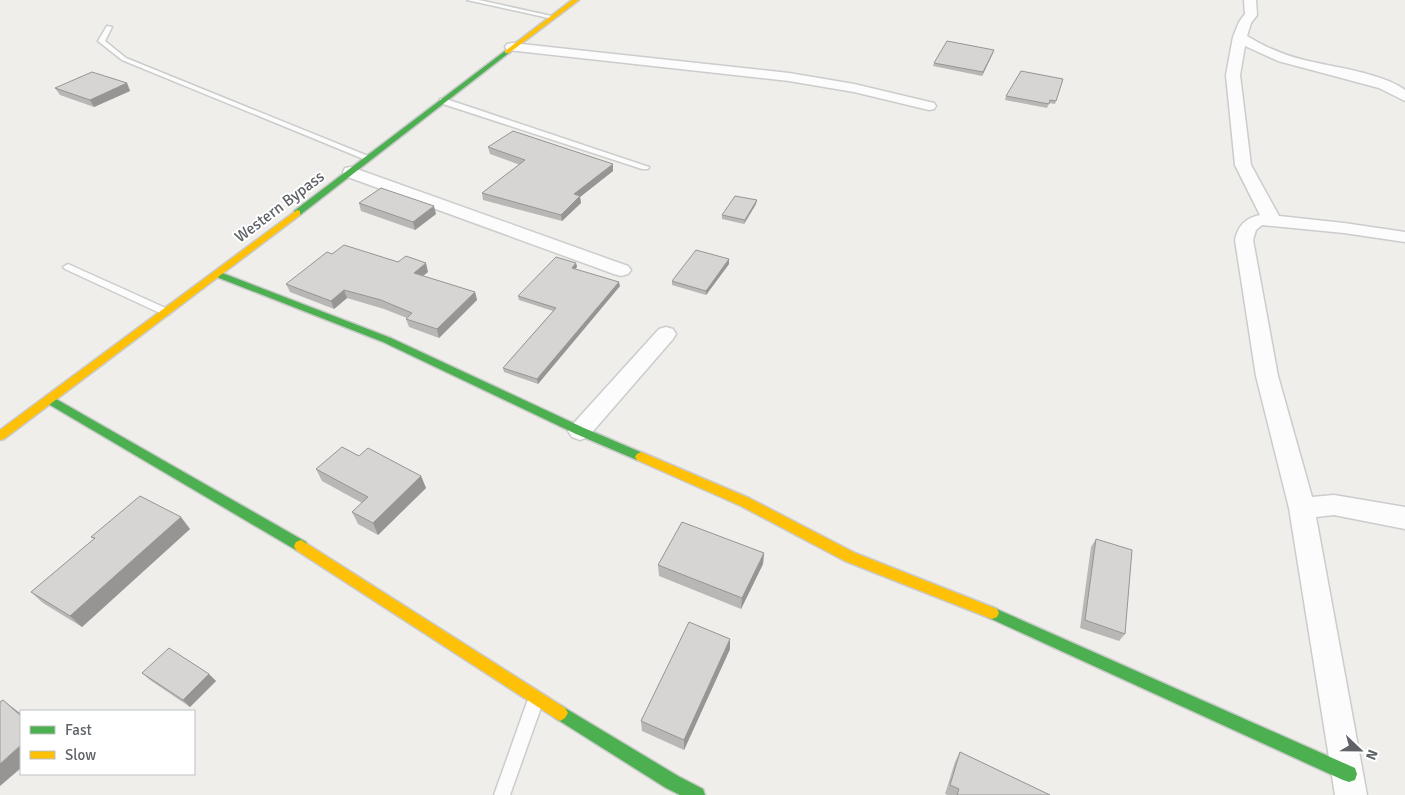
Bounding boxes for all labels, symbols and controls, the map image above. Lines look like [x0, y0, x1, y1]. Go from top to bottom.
street label: Western Bypass [231, 167, 328, 247]
legend [20, 710, 195, 775]
text: Fast [65, 721, 92, 739]
north arrow [1335, 725, 1385, 775]
text: Slow [65, 746, 96, 764]
text: N [1362, 747, 1381, 762]

